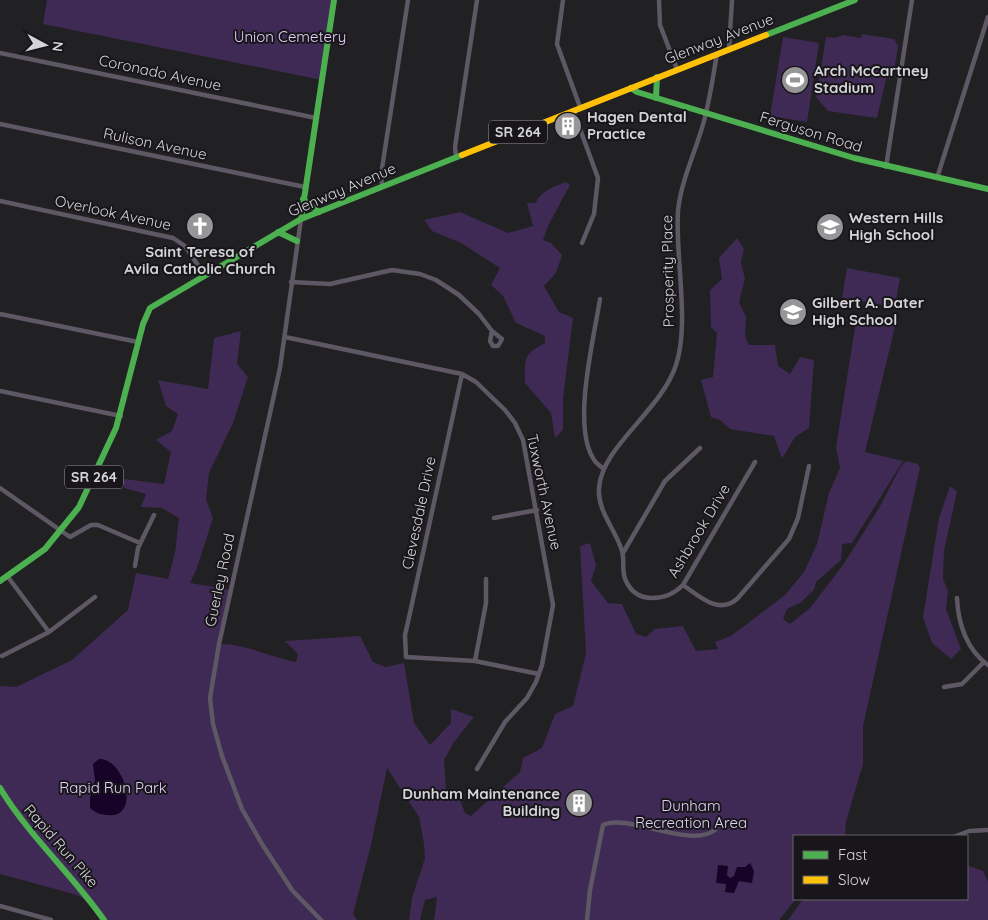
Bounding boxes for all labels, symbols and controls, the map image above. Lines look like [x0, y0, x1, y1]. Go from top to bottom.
street label: Glenway Avenue [662, 9, 776, 68]
north arrow [20, 20, 70, 70]
park label: Union Cemetery [234, 27, 346, 46]
text: N [48, 40, 67, 53]
street label: Coronado Avenue [97, 50, 223, 95]
place label: Arch McCartney Stadium [814, 61, 929, 97]
sports icon: Arch McCartney Stadium [780, 65, 810, 95]
place label: Hagen Dental Practice [587, 107, 687, 143]
street label: Ferguson Road [758, 107, 865, 156]
building icon: Hagen Dental Practice [553, 111, 583, 141]
road number: SR 264 [489, 120, 547, 144]
street label: Rulison Avenue [102, 123, 209, 164]
street label: Glenway Avenue [285, 158, 399, 221]
street label: Overlook Avenue [53, 191, 173, 234]
place label: Western Hills High School [849, 208, 943, 244]
church icon: Saint Teresa of Avila Catholic Church [185, 211, 215, 241]
school or university icon: Western Hills High School [815, 212, 845, 242]
street label: Prosperity Place [657, 215, 678, 327]
place label: Saint Teresa of Avila Catholic Church [124, 242, 276, 278]
place label: Gilbert A. Dater High School [812, 293, 925, 329]
school or university icon: Gilbert A. Dater High School [778, 297, 808, 327]
street label: Tuxworth Avenue [523, 432, 566, 552]
street label: Clevesdale Drive [397, 455, 440, 571]
road number: SR 264 [65, 466, 123, 488]
street label: Ashbrook Drive [663, 480, 734, 581]
street label: Guerley Road [200, 532, 239, 628]
park label: Rapid Run Park [59, 778, 167, 797]
place label: Dunham Maintenance Building [402, 784, 560, 820]
building icon: Dunham Maintenance Building [564, 788, 594, 818]
park label: Dunham Recreation Area [635, 796, 747, 832]
street label: Rapid Run Pike [20, 800, 103, 891]
legend [793, 835, 968, 900]
text: Fast [838, 845, 867, 864]
text: Slow [838, 870, 870, 889]

